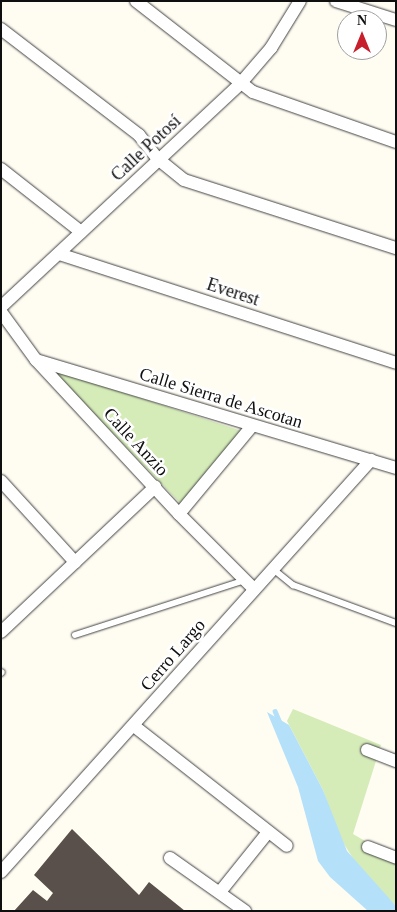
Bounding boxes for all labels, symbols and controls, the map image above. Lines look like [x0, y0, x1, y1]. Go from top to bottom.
north arrow [337, 10, 387, 60]
text: N [357, 13, 367, 28]
street label: Calle Potosí [107, 110, 185, 186]
street label: Everest [204, 273, 262, 311]
street label: Calle Sierra de Ascotan [136, 363, 306, 433]
street label: Calle Anzio [99, 403, 173, 481]
street label: Cerro Largo [136, 615, 210, 695]

